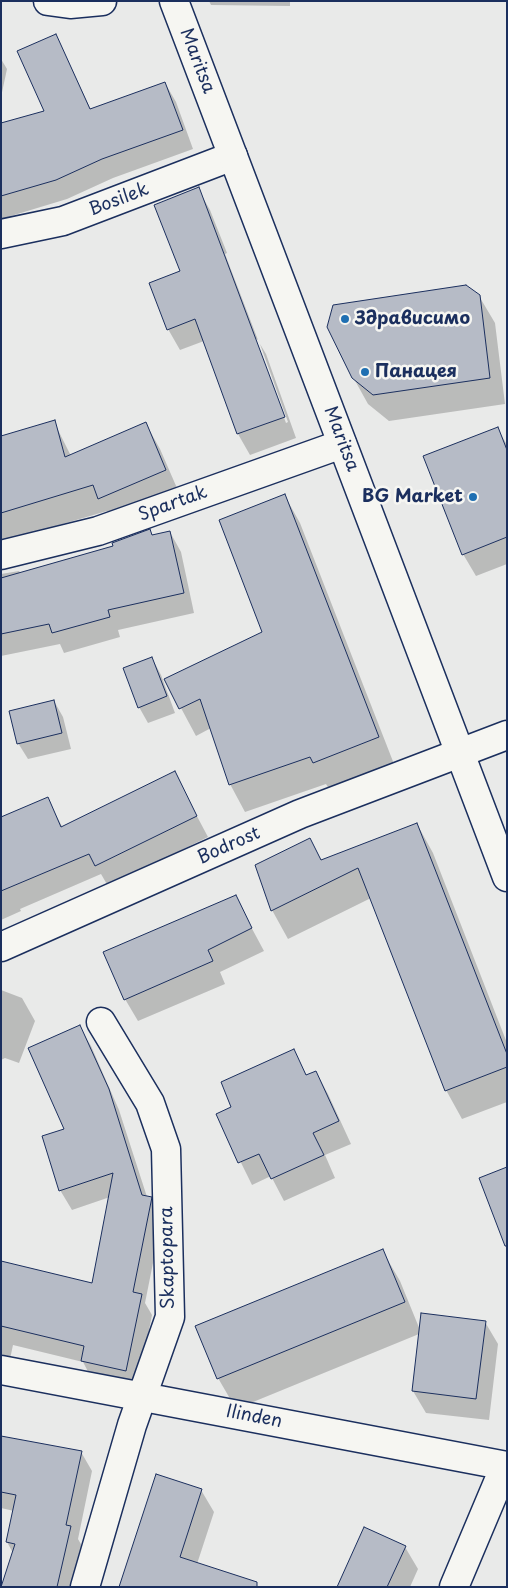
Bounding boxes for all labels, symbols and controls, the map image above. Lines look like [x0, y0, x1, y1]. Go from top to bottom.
street label: Maritsa [175, 25, 219, 97]
street label: Bosilek [86, 179, 152, 221]
place label: Здрависимо [355, 308, 470, 330]
marker: Здрависимо [339, 313, 351, 325]
place label: Панацея [375, 361, 457, 383]
marker: Панацея [359, 366, 371, 378]
street label: Maritsa [319, 403, 363, 475]
street label: Spartak [136, 482, 210, 526]
place label: BG Market [362, 486, 463, 508]
marker: BG Market [467, 491, 479, 503]
street label: Bodrost [194, 823, 264, 869]
street label: Skaptopara [156, 1206, 180, 1310]
street label: Ilinden [224, 1401, 284, 1433]

